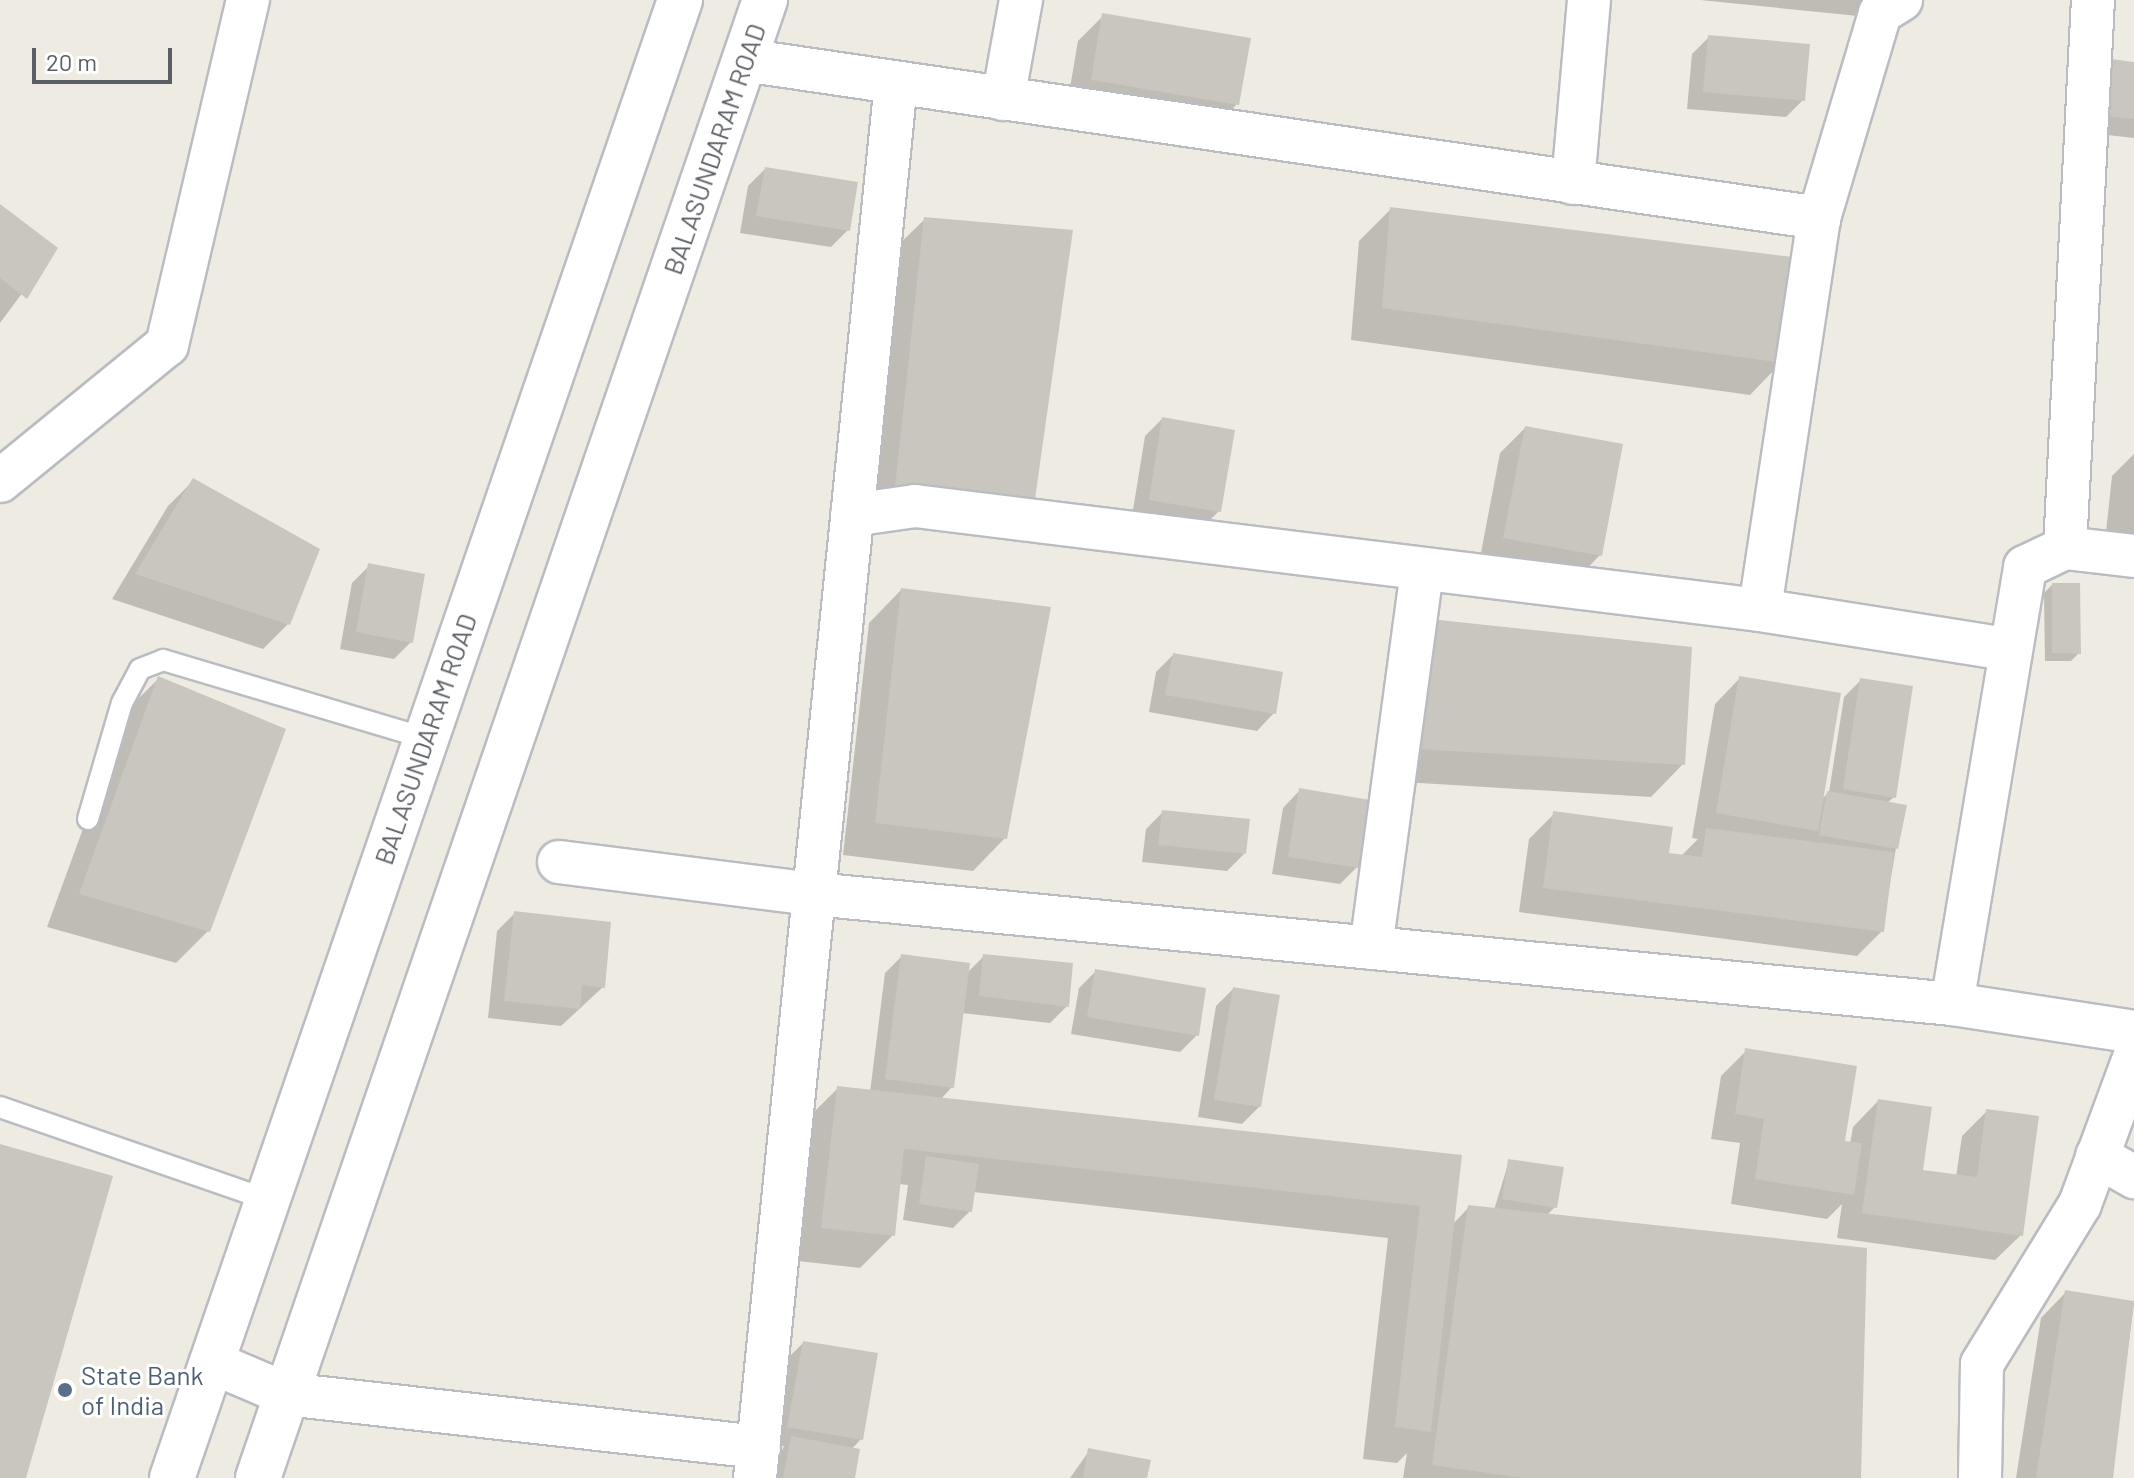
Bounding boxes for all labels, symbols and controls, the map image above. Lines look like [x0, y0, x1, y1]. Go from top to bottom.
street label: BALASUNDARAM ROAD [656, 20, 772, 278]
scale bar [36, 32, 176, 82]
text: 20 m [46, 47, 97, 76]
street label: BALASUNDARAM ROAD [367, 610, 483, 868]
place label: State Bank of India [81, 1359, 203, 1420]
marker: State Bank of India [56, 1381, 74, 1399]

